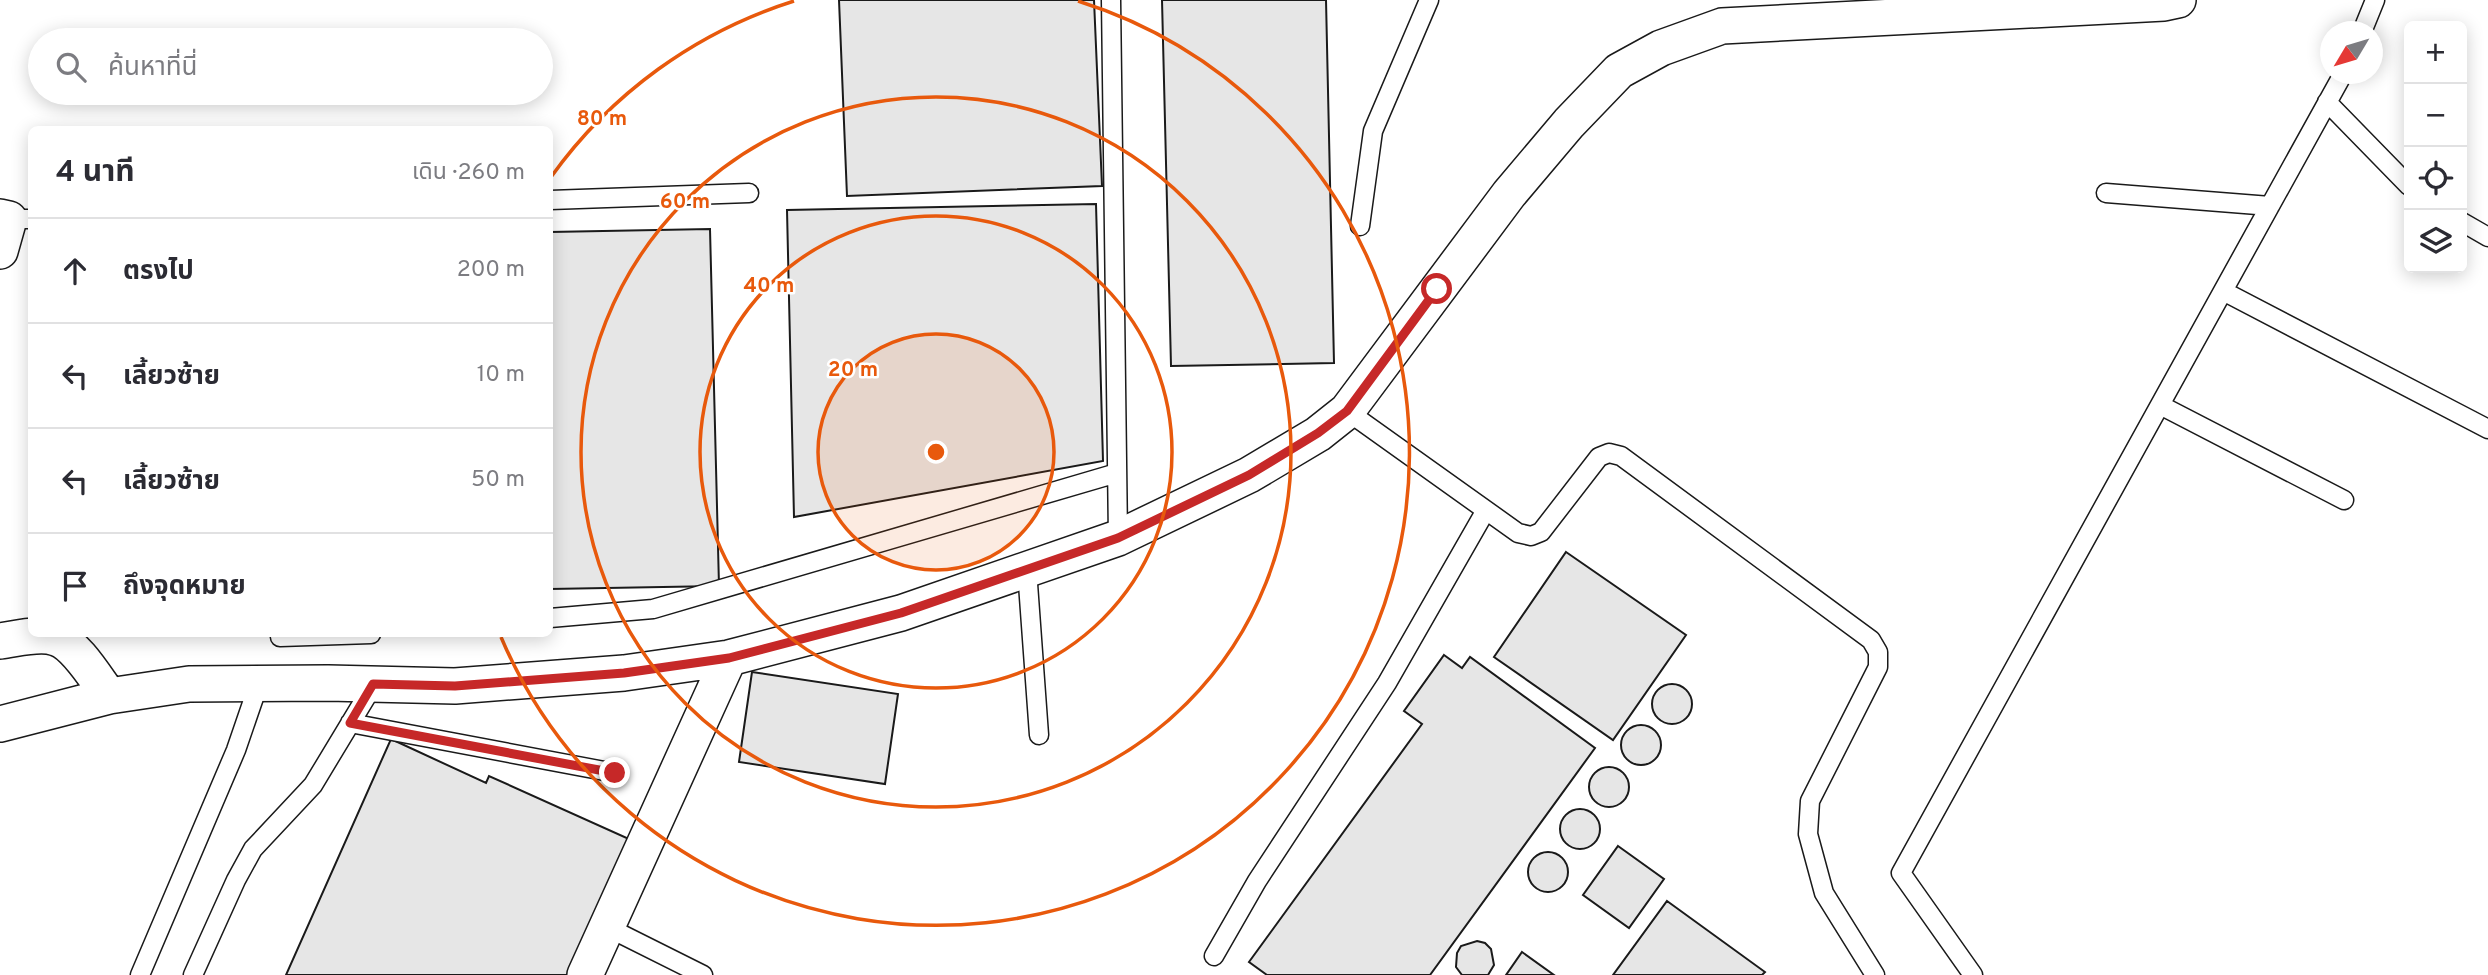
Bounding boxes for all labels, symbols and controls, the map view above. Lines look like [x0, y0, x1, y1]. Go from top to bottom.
north arrow [2320, 21, 2383, 84]
map controls [2404, 21, 2467, 273]
button: + [2404, 21, 2467, 84]
search box [28, 28, 553, 105]
icon: search [52, 48, 90, 86]
text: ค้นหาที่นี่ [108, 52, 198, 85]
button: − [2404, 84, 2467, 147]
text: 80 m [577, 106, 627, 133]
button: locate [2404, 147, 2467, 210]
text: 4 นาที [56, 155, 135, 192]
text: เดิน · 260 m [412, 159, 525, 188]
text: 60 m [660, 189, 710, 216]
button: layers [2404, 210, 2467, 273]
icon: ahead [56, 252, 94, 290]
text: ตรงไป [123, 256, 194, 289]
text: 200 m [457, 256, 525, 285]
text: 40 m [744, 273, 794, 300]
route start [1421, 273, 1452, 304]
icon: left [56, 357, 94, 395]
text: 20 m [828, 357, 878, 384]
text: เลี้ยวซ้าย [123, 361, 220, 394]
text: 10 m [477, 361, 525, 390]
centre of rings [924, 440, 948, 464]
icon: left [56, 462, 94, 500]
text: เลี้ยวซ้าย [123, 466, 220, 499]
text: 50 m [471, 466, 525, 495]
icon: arrive [56, 567, 94, 605]
text: ถึงจุดหมาย [123, 571, 246, 604]
route end [599, 757, 630, 788]

